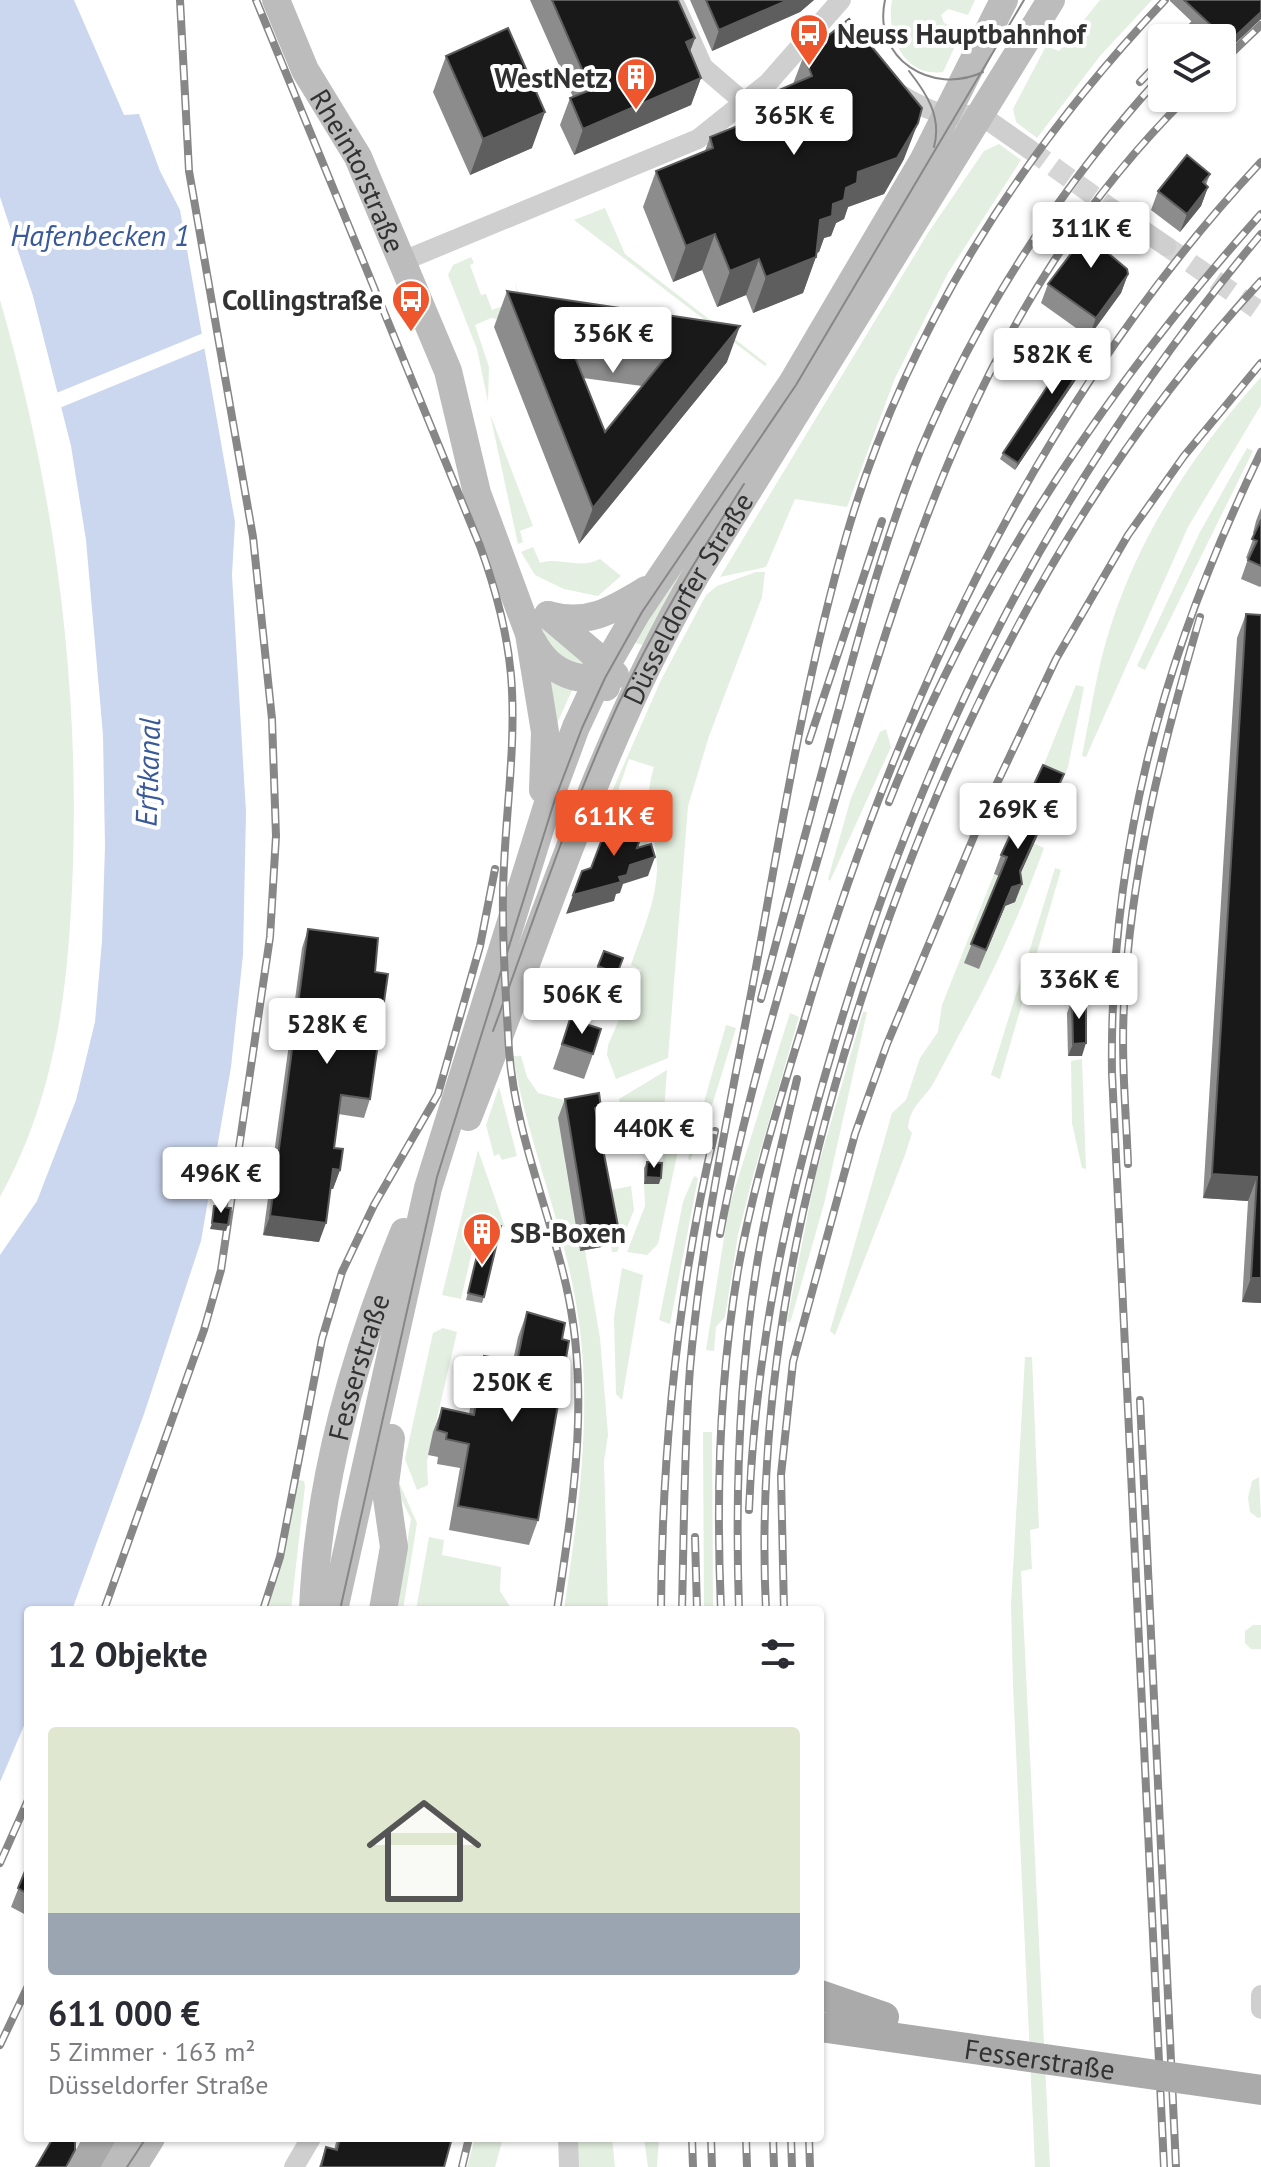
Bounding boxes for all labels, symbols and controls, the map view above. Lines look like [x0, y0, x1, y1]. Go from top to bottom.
bus stop icon: Neuss Hauptbahnhof [788, 12, 830, 67]
place label: Neuss Hauptbahnhof [837, 15, 1088, 52]
map controls [1148, 24, 1236, 112]
button: layers [1148, 24, 1236, 112]
building icon: WestNetz [615, 56, 657, 111]
place label: WestNetz [494, 59, 608, 96]
street label: Rheintorstraße [302, 82, 414, 258]
pin: 365K € [729, 89, 859, 157]
text: 365K € [754, 98, 834, 131]
pin: 311K € [1026, 202, 1156, 270]
text: 311K € [1051, 211, 1131, 244]
water label: Hafenbecken 1 [10, 215, 190, 254]
bus stop icon: Collingstraße [390, 278, 432, 333]
place label: Collingstraße [222, 281, 383, 318]
pin: 356K € [548, 307, 678, 375]
text: 356K € [573, 316, 653, 349]
pin: 582K € [987, 328, 1117, 396]
text: 582K € [1012, 337, 1092, 370]
street label: Düsseldorfer Straße [613, 485, 761, 710]
water label: Erftkanal [126, 717, 168, 827]
pin: 269K € [953, 783, 1083, 851]
pin: 611K € [549, 790, 679, 858]
text: 269K € [978, 792, 1058, 825]
text: 611K € [574, 799, 654, 832]
pin: 336K € [1014, 953, 1144, 1021]
text: 336K € [1039, 962, 1119, 995]
pin: 506K € [517, 968, 647, 1036]
text: 506K € [542, 977, 622, 1010]
pin: 528K € [262, 998, 392, 1066]
text: 528K € [287, 1007, 367, 1040]
pin: 440K € [589, 1102, 719, 1170]
text: 440K € [614, 1111, 694, 1144]
pin: 496K € [156, 1147, 286, 1215]
text: 496K € [181, 1156, 261, 1189]
building icon: SB-Boxen [461, 1211, 503, 1266]
place label: SB-Boxen [510, 1214, 626, 1251]
street label: Fesserstraße [318, 1288, 397, 1444]
pin: 250K € [447, 1356, 577, 1424]
text: 250K € [472, 1365, 552, 1398]
text: 12 Objekte [48, 1632, 208, 1676]
icon: filters [756, 1632, 800, 1676]
icon: home [352, 1779, 496, 1923]
text: 611 000 € [48, 1991, 200, 2035]
street label: Fesserstraße [962, 2029, 1117, 2087]
text: 5 Zimmer · 163 m² [48, 2035, 256, 2068]
text: Düsseldorfer Straße [48, 2068, 268, 2101]

